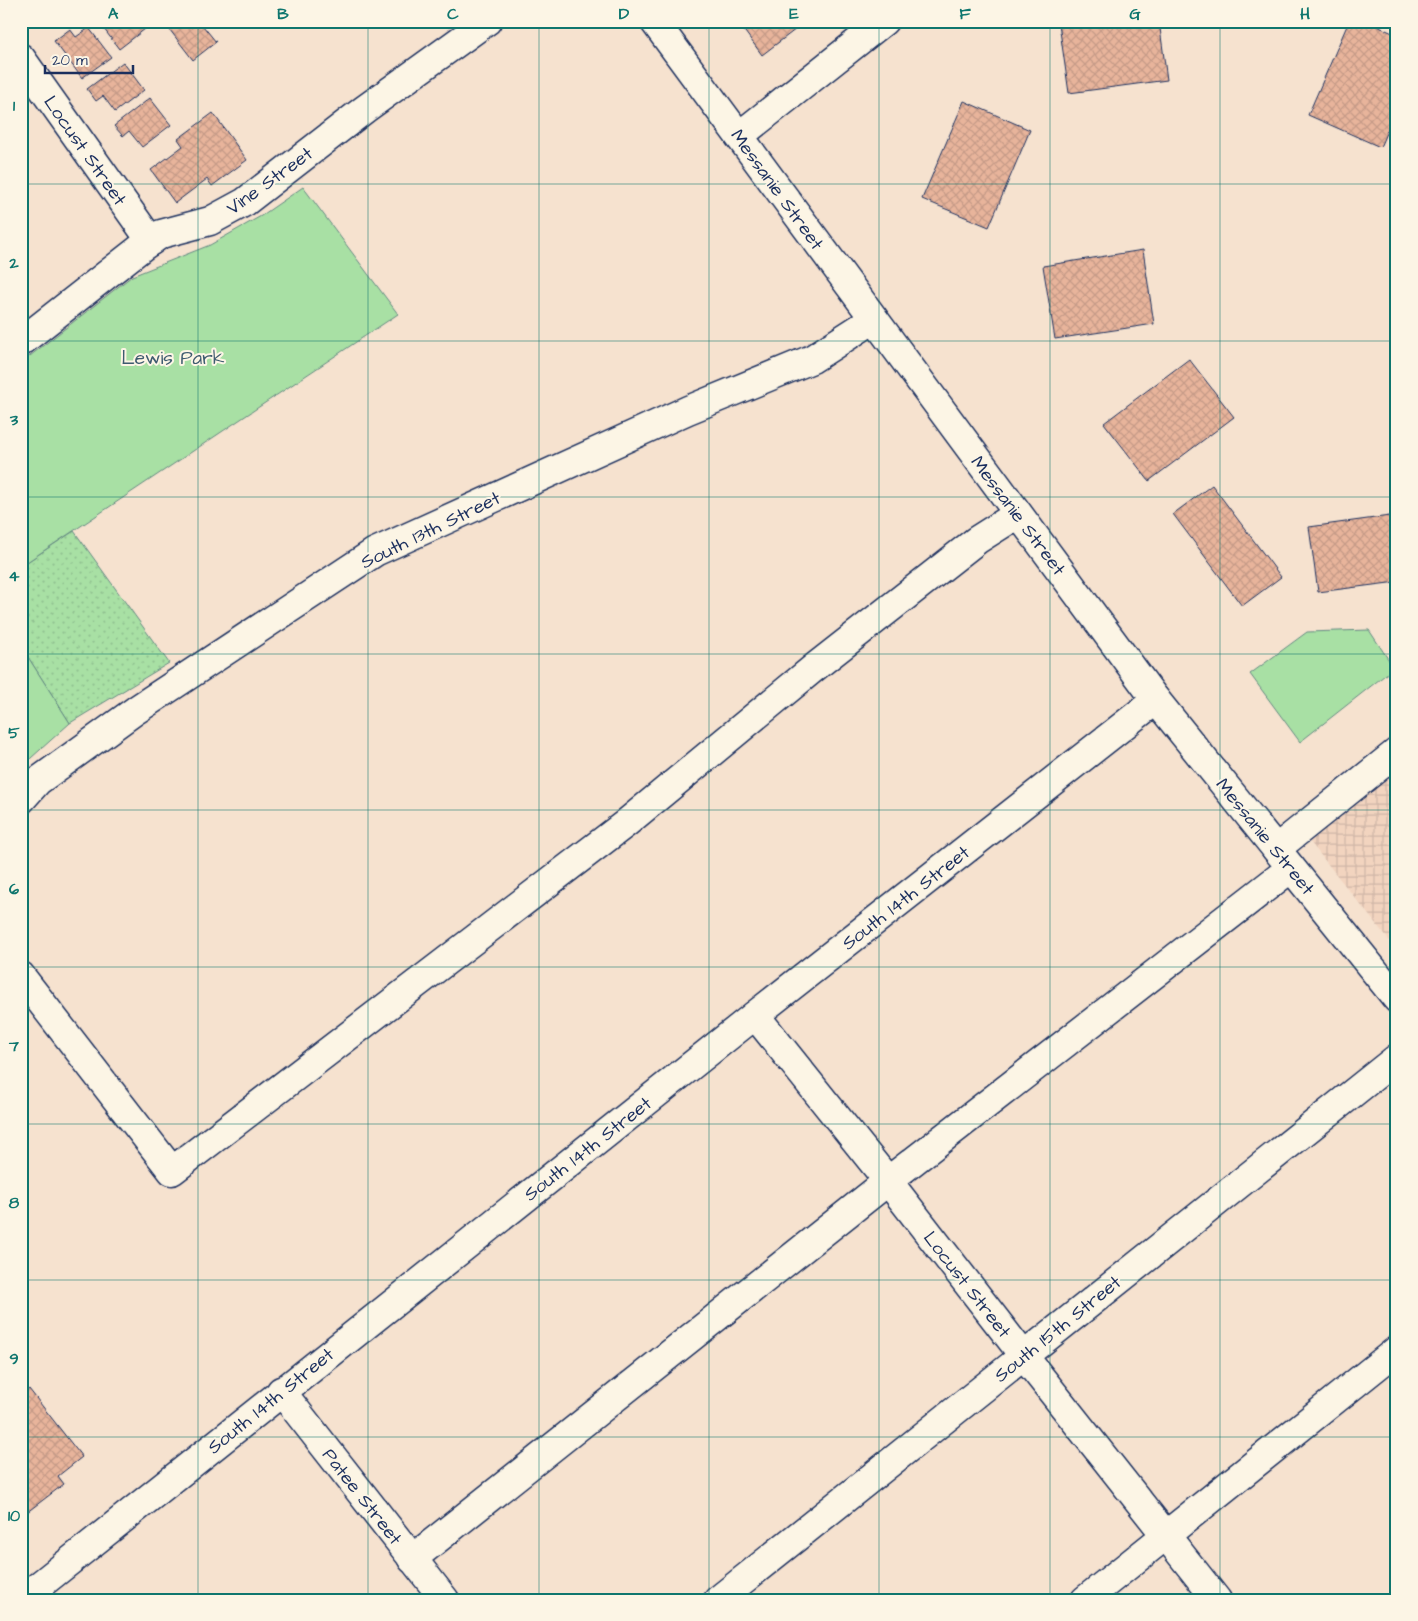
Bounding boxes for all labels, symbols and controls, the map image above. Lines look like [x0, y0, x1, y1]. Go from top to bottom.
text: A [108, 3, 119, 25]
text: B [277, 3, 289, 25]
text: C [447, 3, 459, 25]
text: D [619, 3, 630, 25]
text: E [789, 3, 799, 25]
text: F [959, 3, 971, 25]
text: G [1129, 3, 1141, 25]
text: H [1300, 3, 1310, 25]
scale bar [45, 42, 132, 74]
text: 20 m [52, 50, 88, 71]
street label: Locust Street [37, 90, 133, 212]
text: 1 [13, 95, 16, 117]
street label: Messanie Street [724, 124, 830, 256]
street label: Vine Street [221, 140, 319, 222]
text: 2 [8, 252, 19, 274]
park label: Lewis Park [122, 345, 225, 372]
text: 3 [9, 409, 19, 431]
street label: Messanie Street [964, 450, 1072, 582]
street label: South 13th Street [356, 485, 505, 576]
text: 4 [9, 565, 20, 587]
text: 5 [8, 722, 20, 744]
street label: Messanie Street [1209, 773, 1321, 901]
street label: South 14th Street [836, 839, 976, 957]
text: 6 [9, 878, 19, 900]
text: 7 [8, 1035, 19, 1057]
street label: South 14th Street [518, 1090, 658, 1208]
text: 8 [9, 1192, 20, 1214]
street label: Locust Street [916, 1226, 1017, 1344]
street label: South 15th Street [989, 1269, 1127, 1389]
street label: South 14th Street [202, 1341, 340, 1461]
text: 9 [9, 1348, 19, 1370]
street label: Patee Street [315, 1443, 408, 1551]
text: 10 [8, 1505, 20, 1527]

